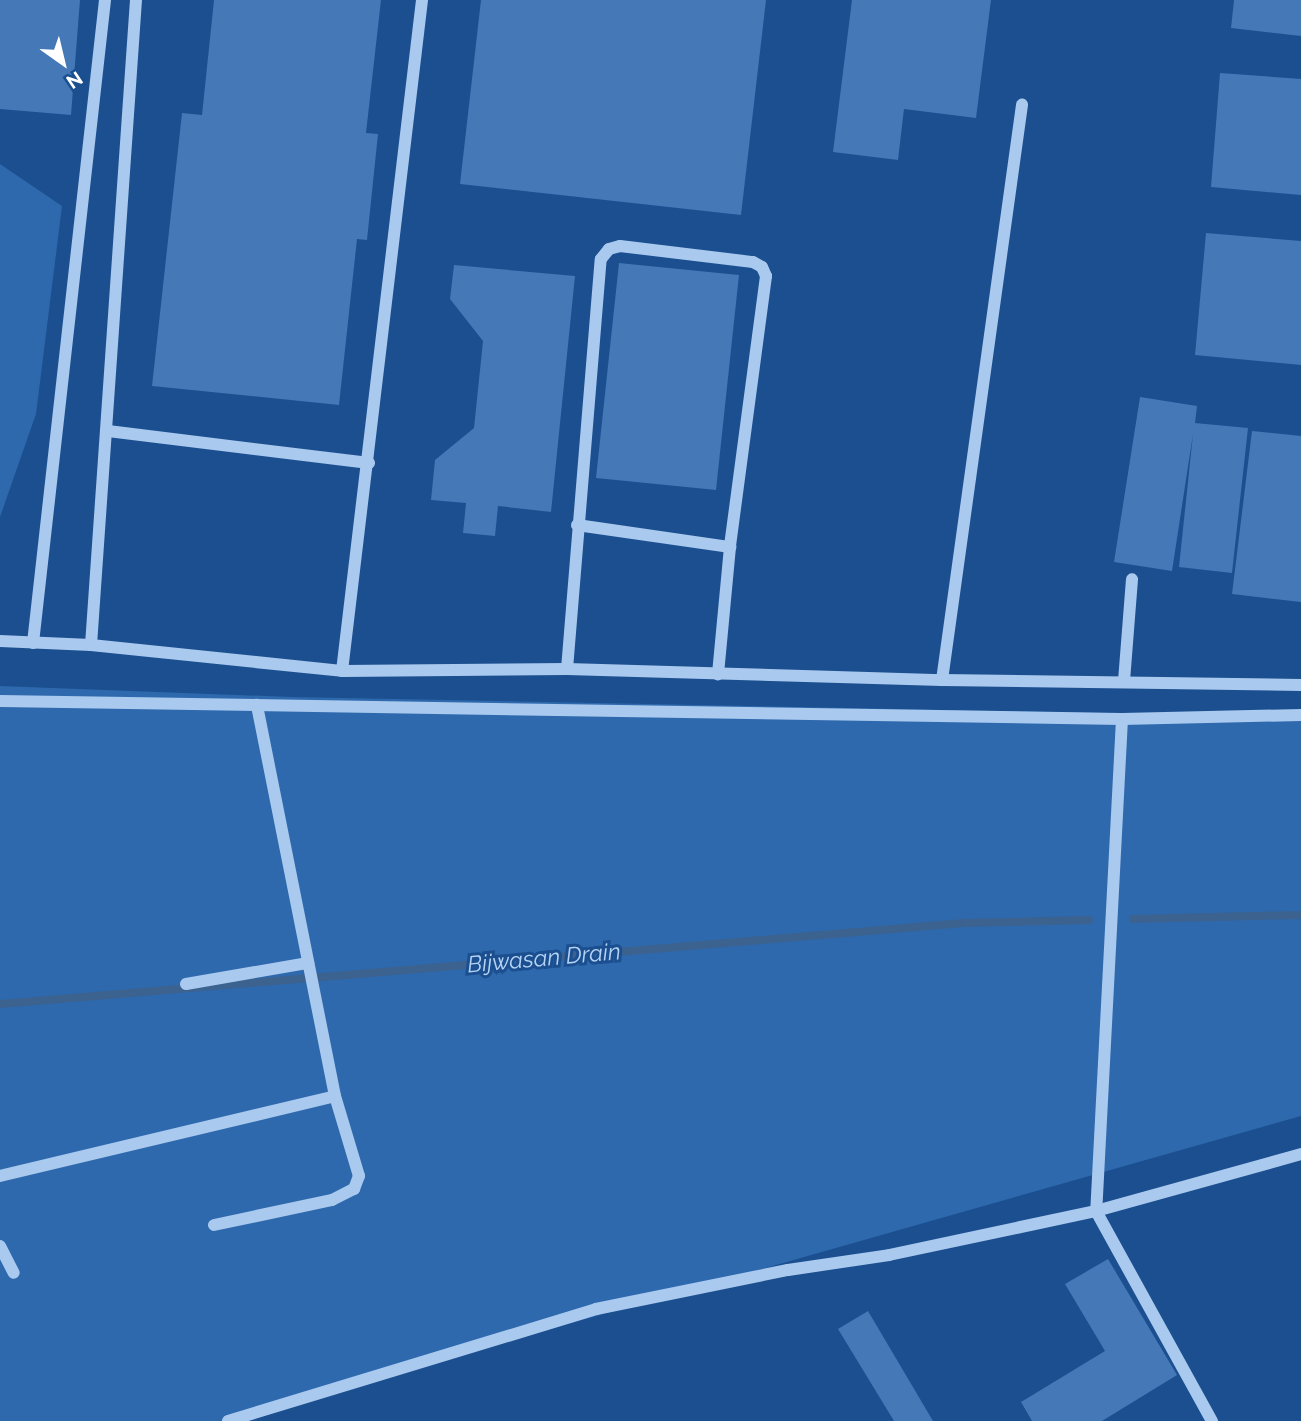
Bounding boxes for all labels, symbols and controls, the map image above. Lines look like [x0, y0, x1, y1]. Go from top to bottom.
north arrow [28, 28, 98, 98]
text: N [63, 67, 87, 94]
water label: Bijwasan Drain [466, 938, 622, 978]

